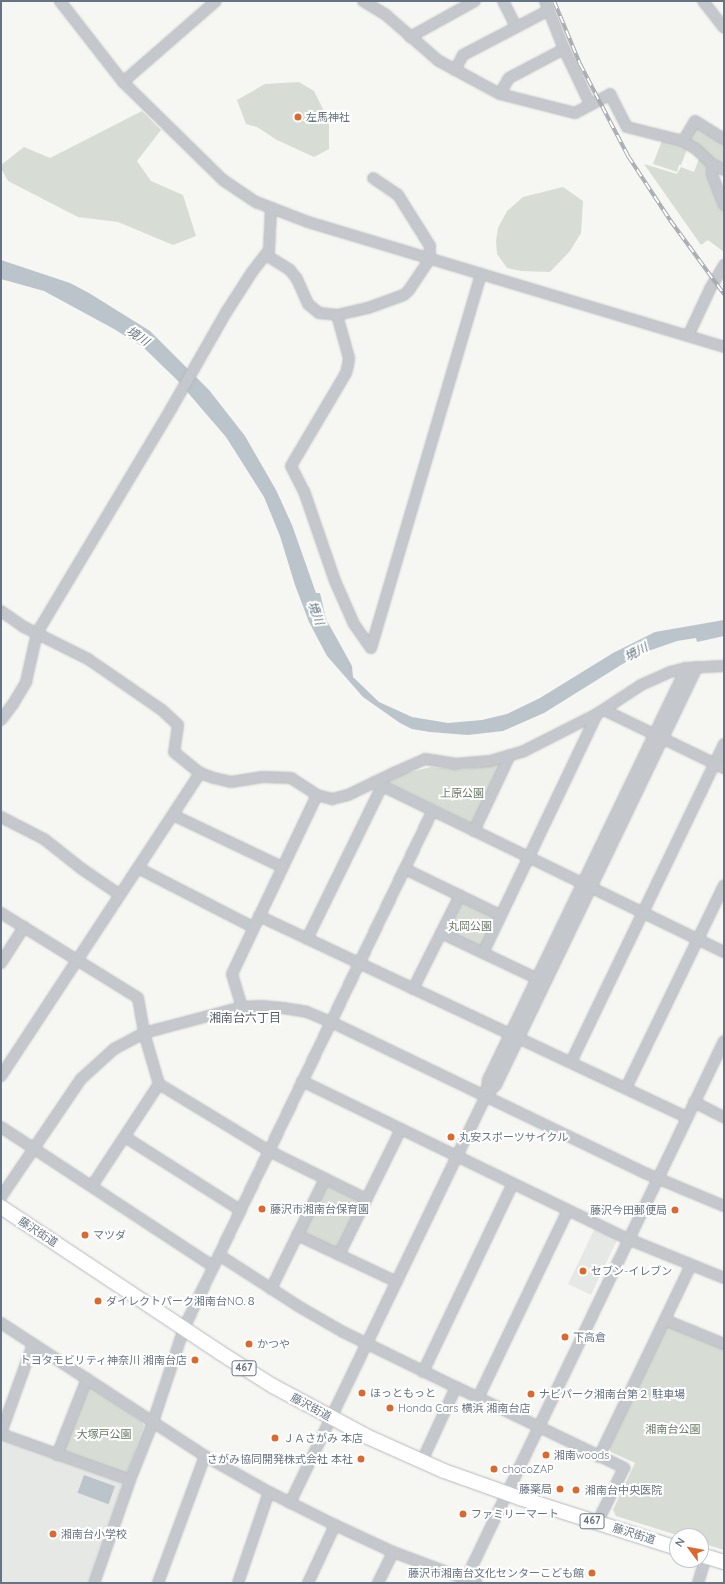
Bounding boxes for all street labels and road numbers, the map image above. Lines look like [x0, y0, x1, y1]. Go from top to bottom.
street label: 藤沢街道 [16, 1214, 60, 1250]
road number: 467 [231, 1360, 257, 1376]
street label: 藤沢街道 [288, 1391, 334, 1423]
road number: 467 [579, 1513, 605, 1529]
street label: 藤沢街道 [611, 1521, 657, 1547]

